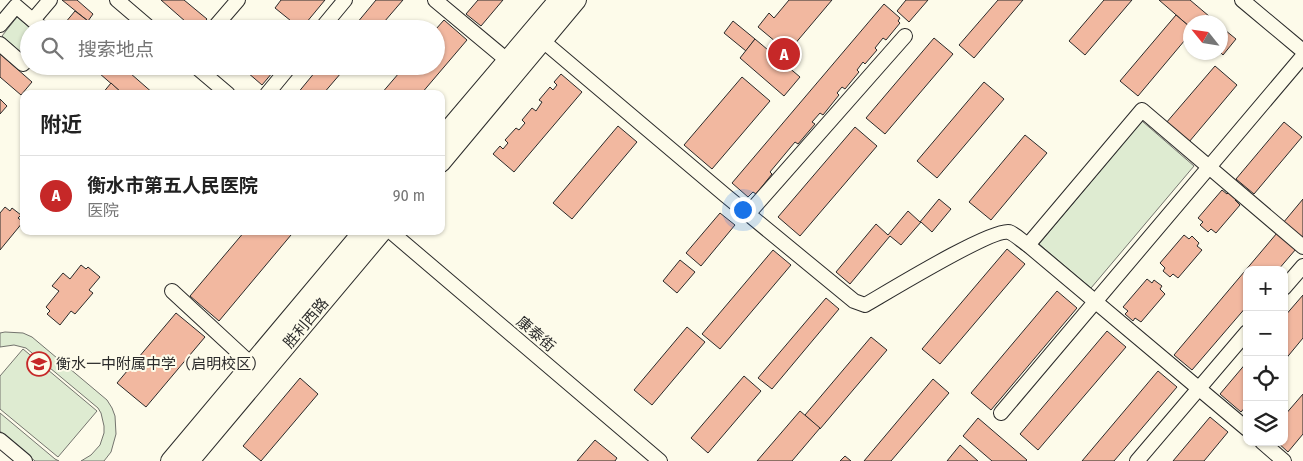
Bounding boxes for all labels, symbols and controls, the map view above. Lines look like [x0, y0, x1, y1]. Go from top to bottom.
north arrow [1183, 15, 1228, 60]
search box [20, 20, 445, 75]
icon: search [38, 34, 66, 62]
pin: A [768, 35, 800, 73]
text: 搜索地点 [78, 38, 154, 61]
text: 附近 [40, 112, 82, 138]
text: 衡水市第五人民医院 [87, 174, 258, 197]
text: A [52, 186, 60, 205]
text: 90 m [393, 186, 425, 205]
your location [730, 197, 756, 223]
text: 医院 [87, 201, 119, 220]
map controls [1243, 266, 1288, 446]
button: + [1243, 266, 1288, 311]
street label: 胜利西路 [280, 294, 332, 352]
button: − [1243, 311, 1288, 356]
street label: 康泰街 [513, 313, 559, 355]
school or university icon: 衡水一中附属中学（启明校区） [26, 351, 52, 377]
place label: 衡水一中附属中学（启明校区） [56, 355, 266, 373]
button: locate [1243, 356, 1288, 401]
button: layers [1243, 401, 1288, 446]

